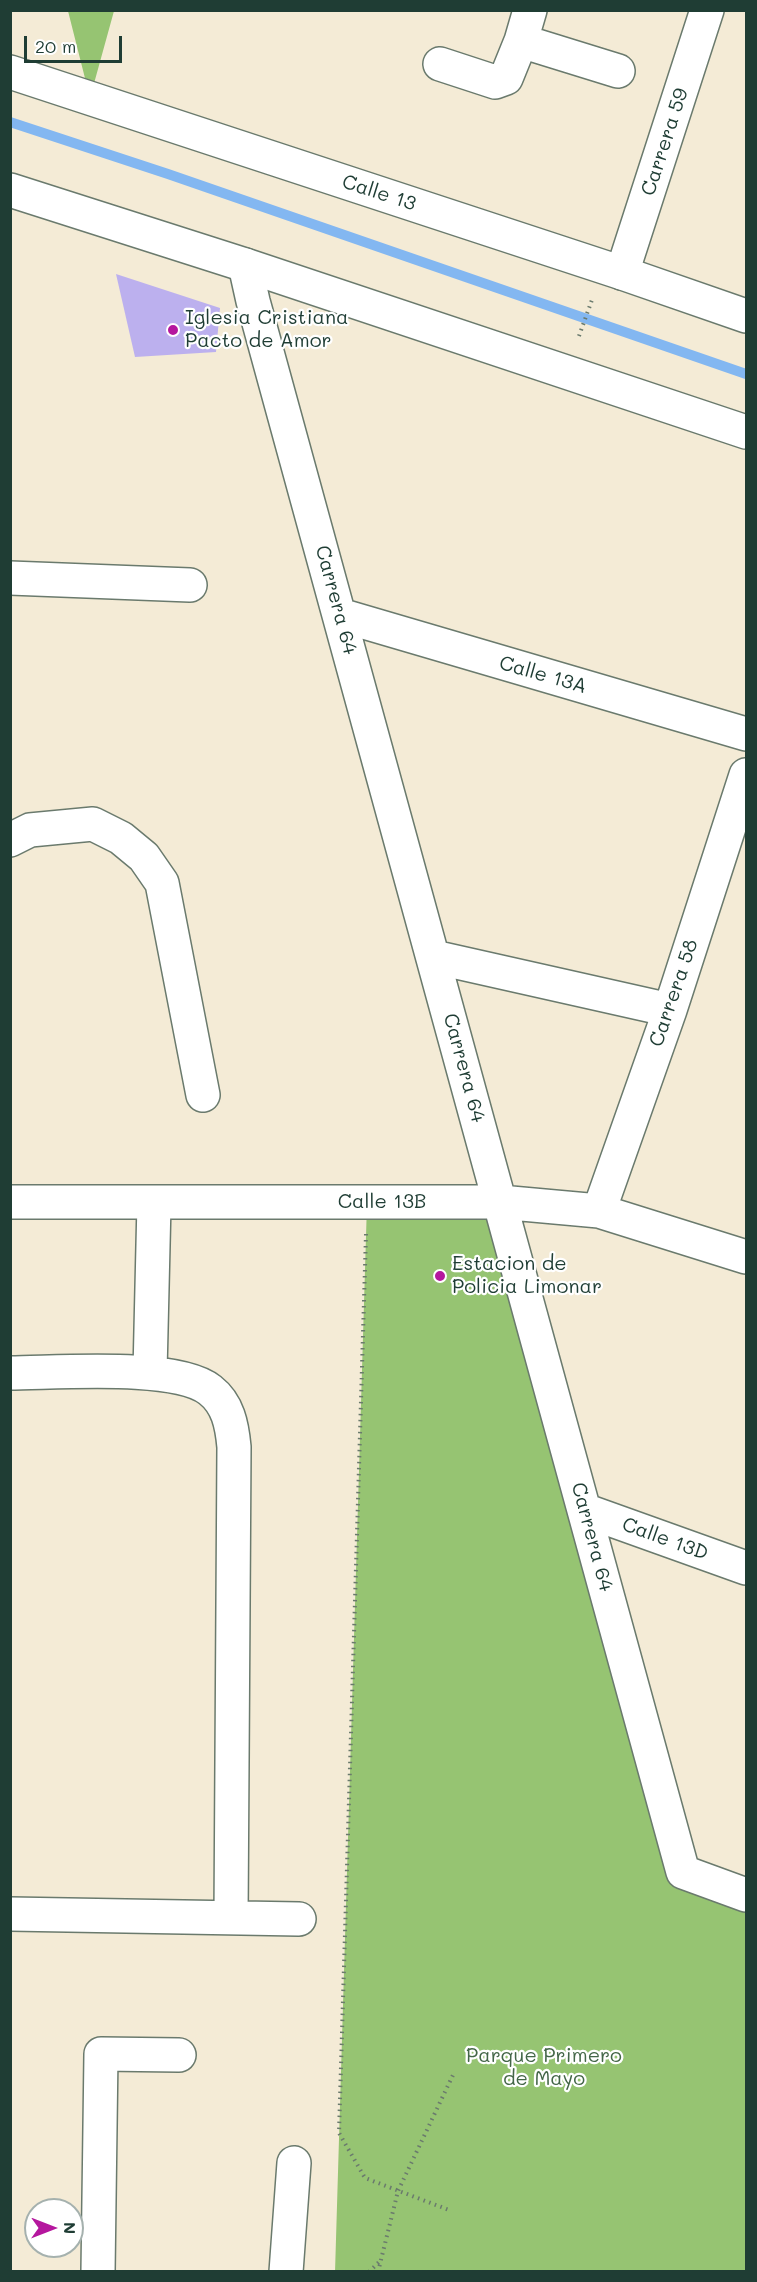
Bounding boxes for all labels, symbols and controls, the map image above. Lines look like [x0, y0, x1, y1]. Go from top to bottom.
scale bar [27, 24, 124, 62]
text: 20 m [35, 34, 76, 58]
street label: Carrera 59 [636, 85, 694, 199]
street label: Calle 13 [339, 170, 419, 216]
place label: Iglesia Cristiana Pacto de Amor [185, 306, 349, 353]
marker: Iglesia Cristiana Pacto de Amor [166, 323, 180, 337]
street label: Carrera 64 [310, 543, 362, 657]
street label: Calle 13A [496, 651, 590, 699]
street label: Carrera 58 [644, 936, 704, 1050]
street label: Carrera 64 [438, 1011, 490, 1125]
street label: Calle 13B [338, 1190, 426, 1214]
place label: Estacion de Policia Limonar [452, 1252, 602, 1299]
marker: Estacion de Policia Limonar [433, 1269, 447, 1283]
street label: Carrera 64 [566, 1480, 618, 1594]
street label: Calle 13D [619, 1512, 711, 1566]
park label: Parque Primero de Mayo [466, 2044, 622, 2091]
north arrow [24, 2198, 84, 2258]
text: N [60, 2222, 81, 2234]

